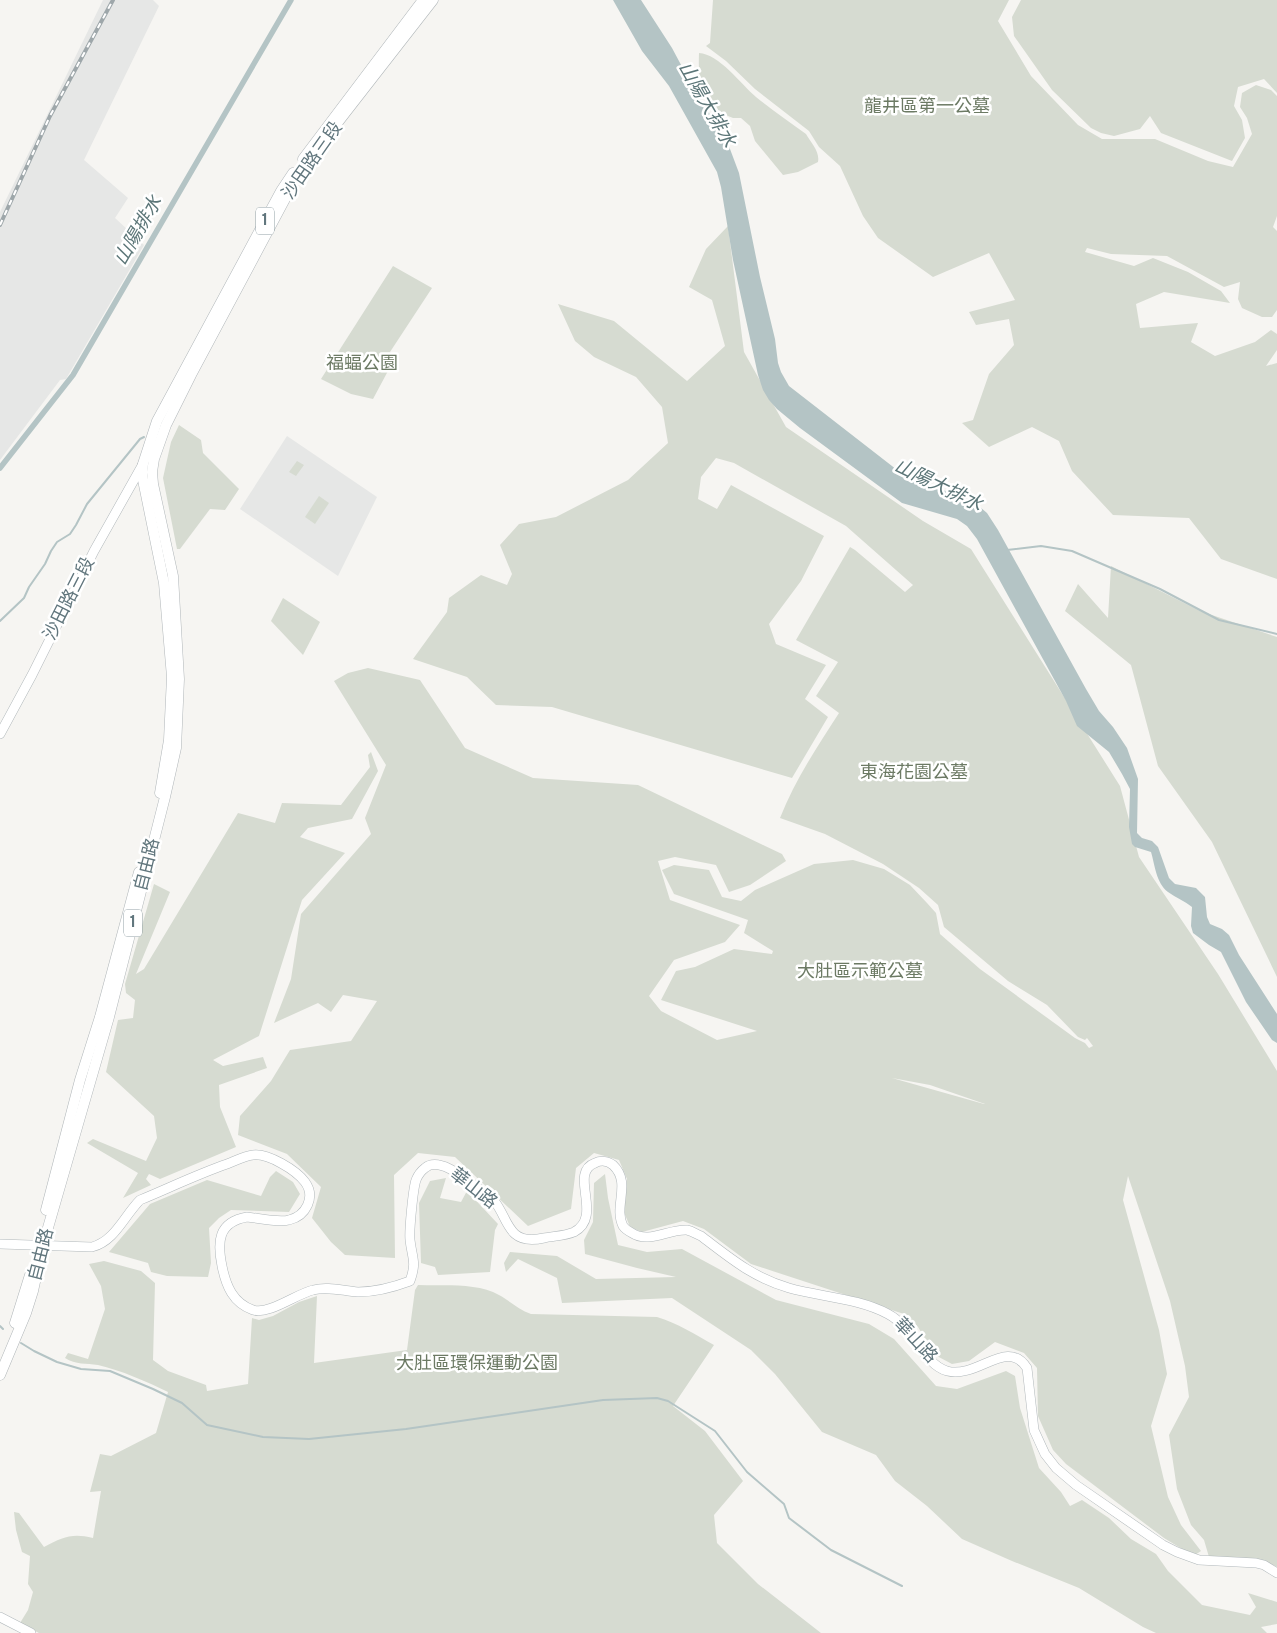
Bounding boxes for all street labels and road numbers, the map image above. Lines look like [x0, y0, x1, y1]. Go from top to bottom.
street label: 沙田路三段 [278, 118, 348, 204]
road number: 1 [256, 208, 274, 235]
street label: 沙田路三段 [39, 554, 101, 644]
street label: 自由路 [130, 836, 166, 894]
road number: 1 [124, 910, 142, 936]
street label: 華山路 [445, 1163, 501, 1215]
street label: 自由路 [24, 1226, 60, 1284]
street label: 華山路 [888, 1313, 942, 1369]

